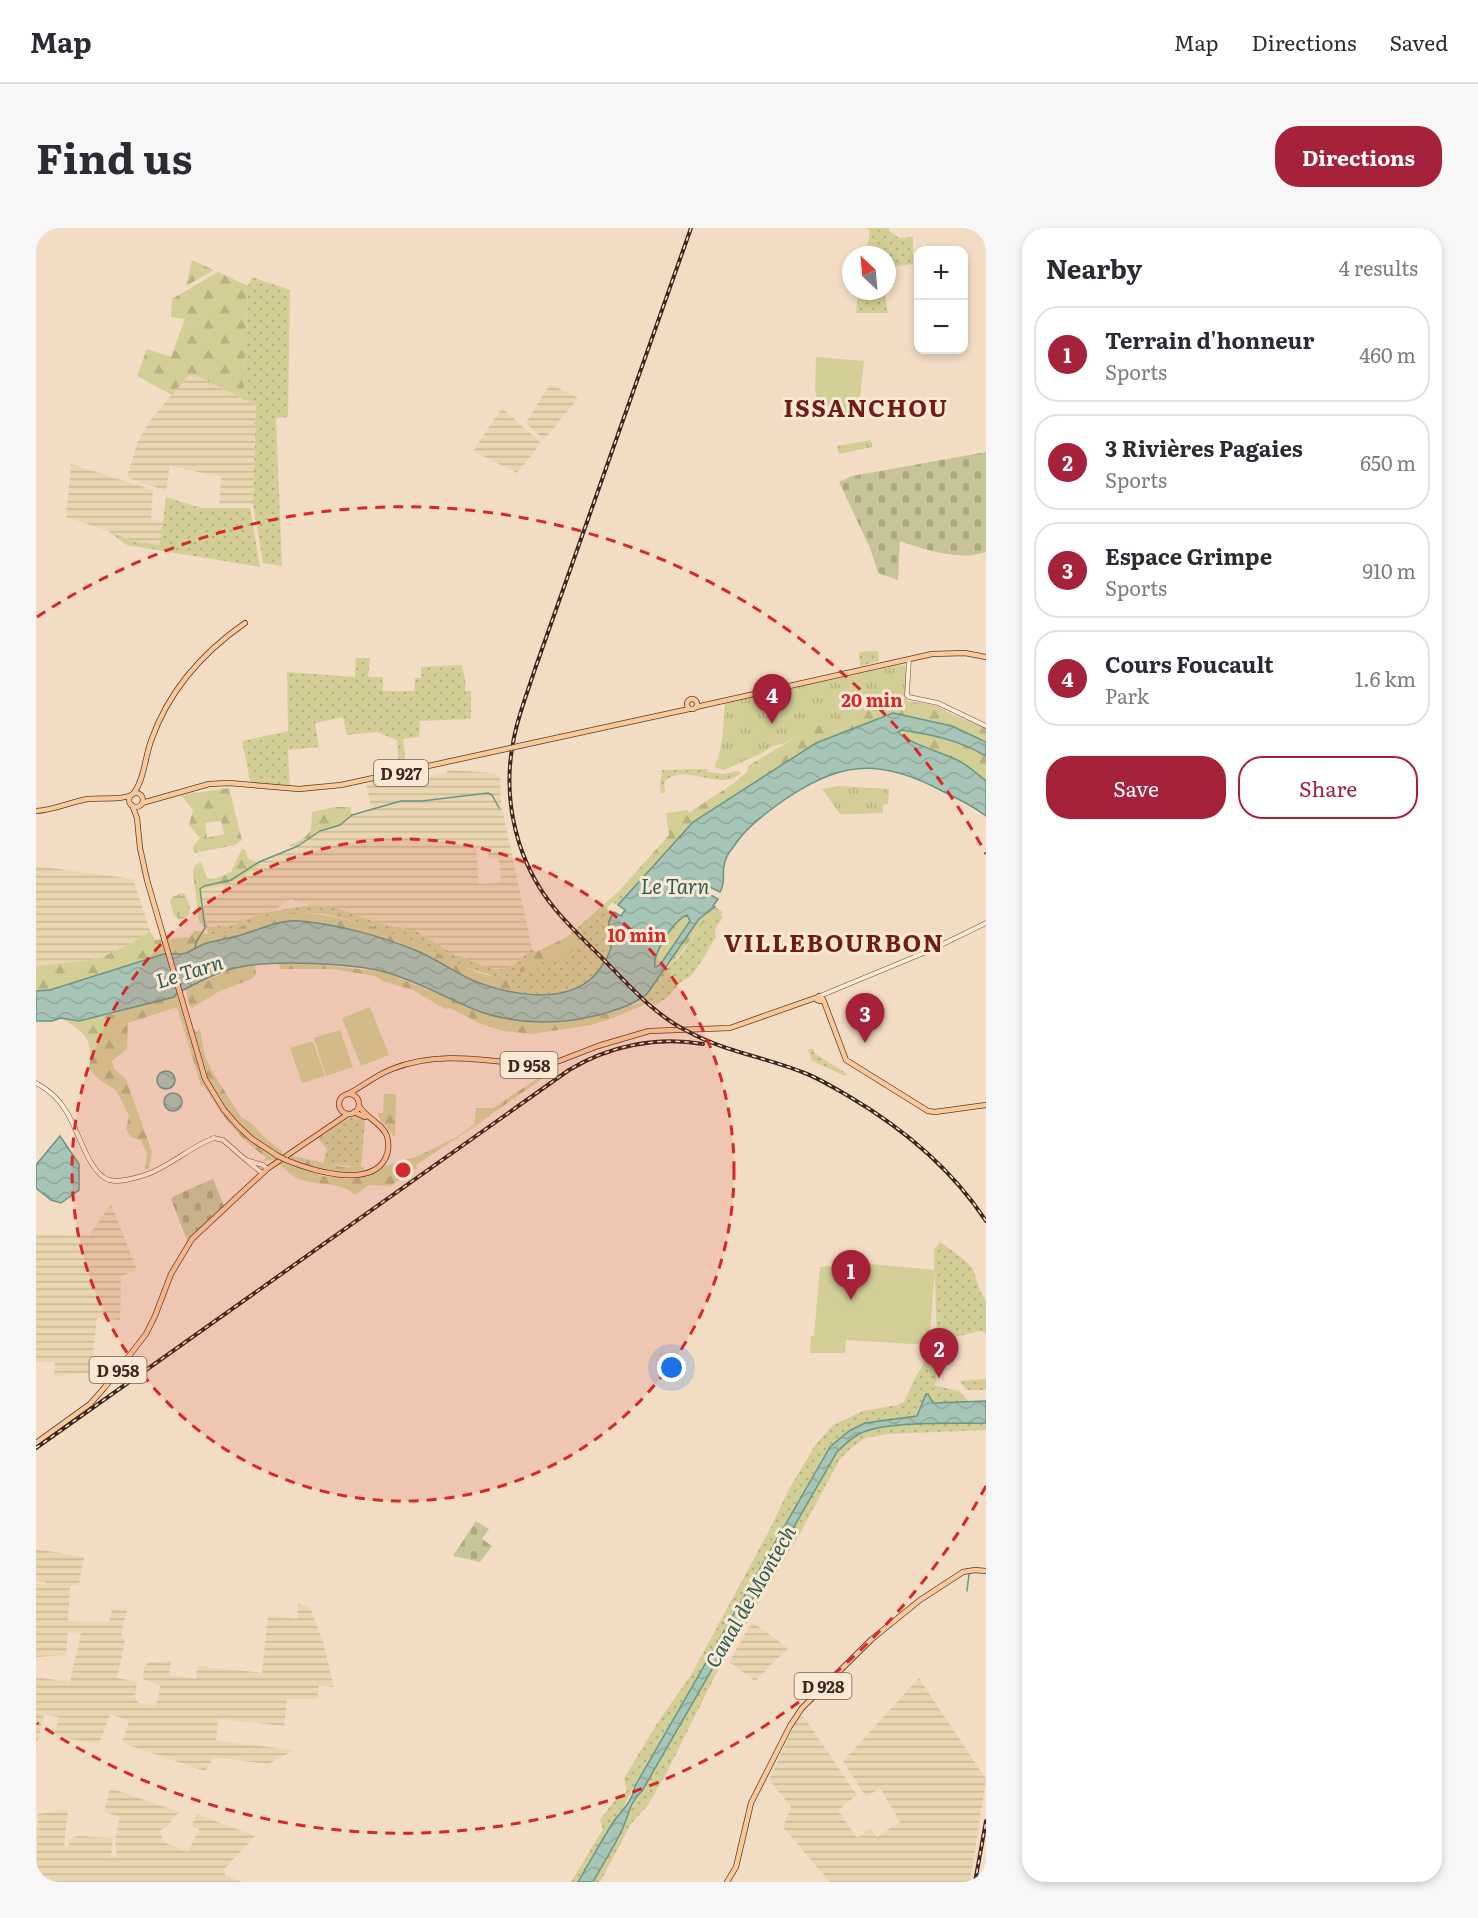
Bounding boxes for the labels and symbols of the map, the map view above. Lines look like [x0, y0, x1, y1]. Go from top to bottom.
north arrow [842, 246, 896, 300]
district label: ISSANCHOU [783, 389, 949, 424]
pin: 4 [752, 674, 792, 724]
text: 20 min [841, 686, 903, 713]
road number: D 927 [374, 760, 428, 786]
water label: Le Tarn [641, 870, 709, 900]
text: 10 min [607, 921, 667, 948]
district label: VILLEBOURBON [724, 924, 944, 959]
water label: Le Tarn [152, 946, 226, 994]
pin: 3 [846, 994, 884, 1043]
road number: D 958 [500, 1052, 558, 1078]
centre of rings [393, 1160, 413, 1180]
pin: 1 [832, 1250, 870, 1300]
pin: 2 [920, 1328, 958, 1378]
your location [657, 1353, 686, 1382]
road number: D 958 [90, 1357, 146, 1383]
water label: Canal de Montech [696, 1519, 802, 1673]
road number: D 928 [794, 1673, 852, 1699]

